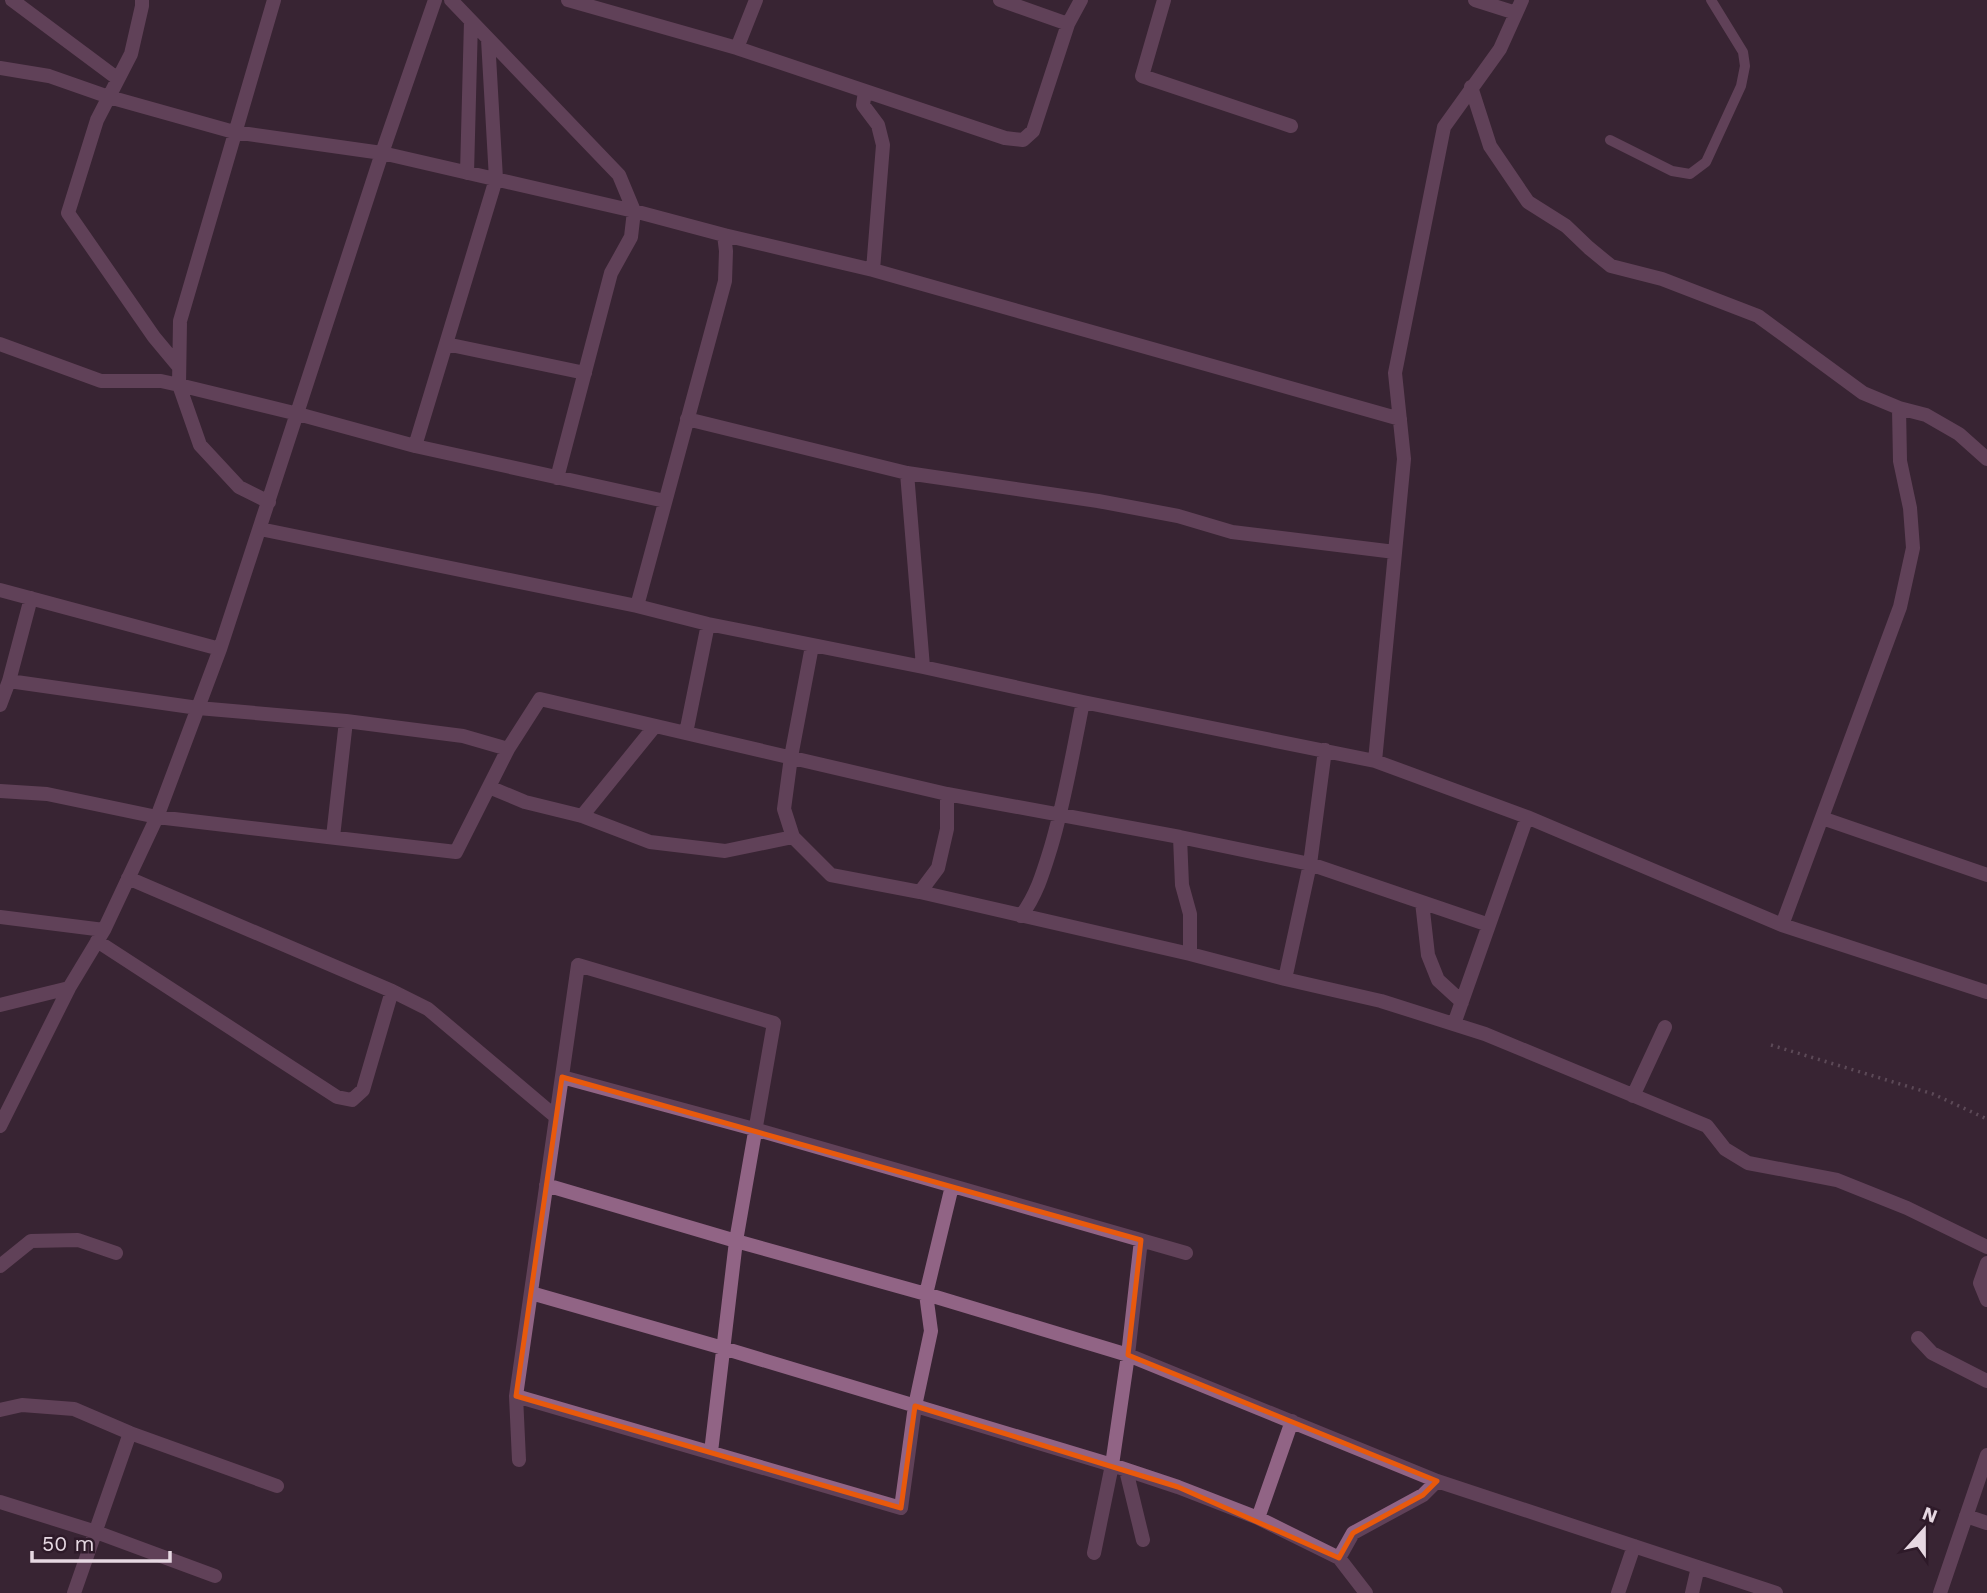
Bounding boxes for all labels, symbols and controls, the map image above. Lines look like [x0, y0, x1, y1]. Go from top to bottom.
north arrow [1889, 1495, 1959, 1565]
text: N [1919, 1501, 1941, 1528]
scale bar [32, 1520, 170, 1564]
text: 50 m [42, 1531, 94, 1556]

